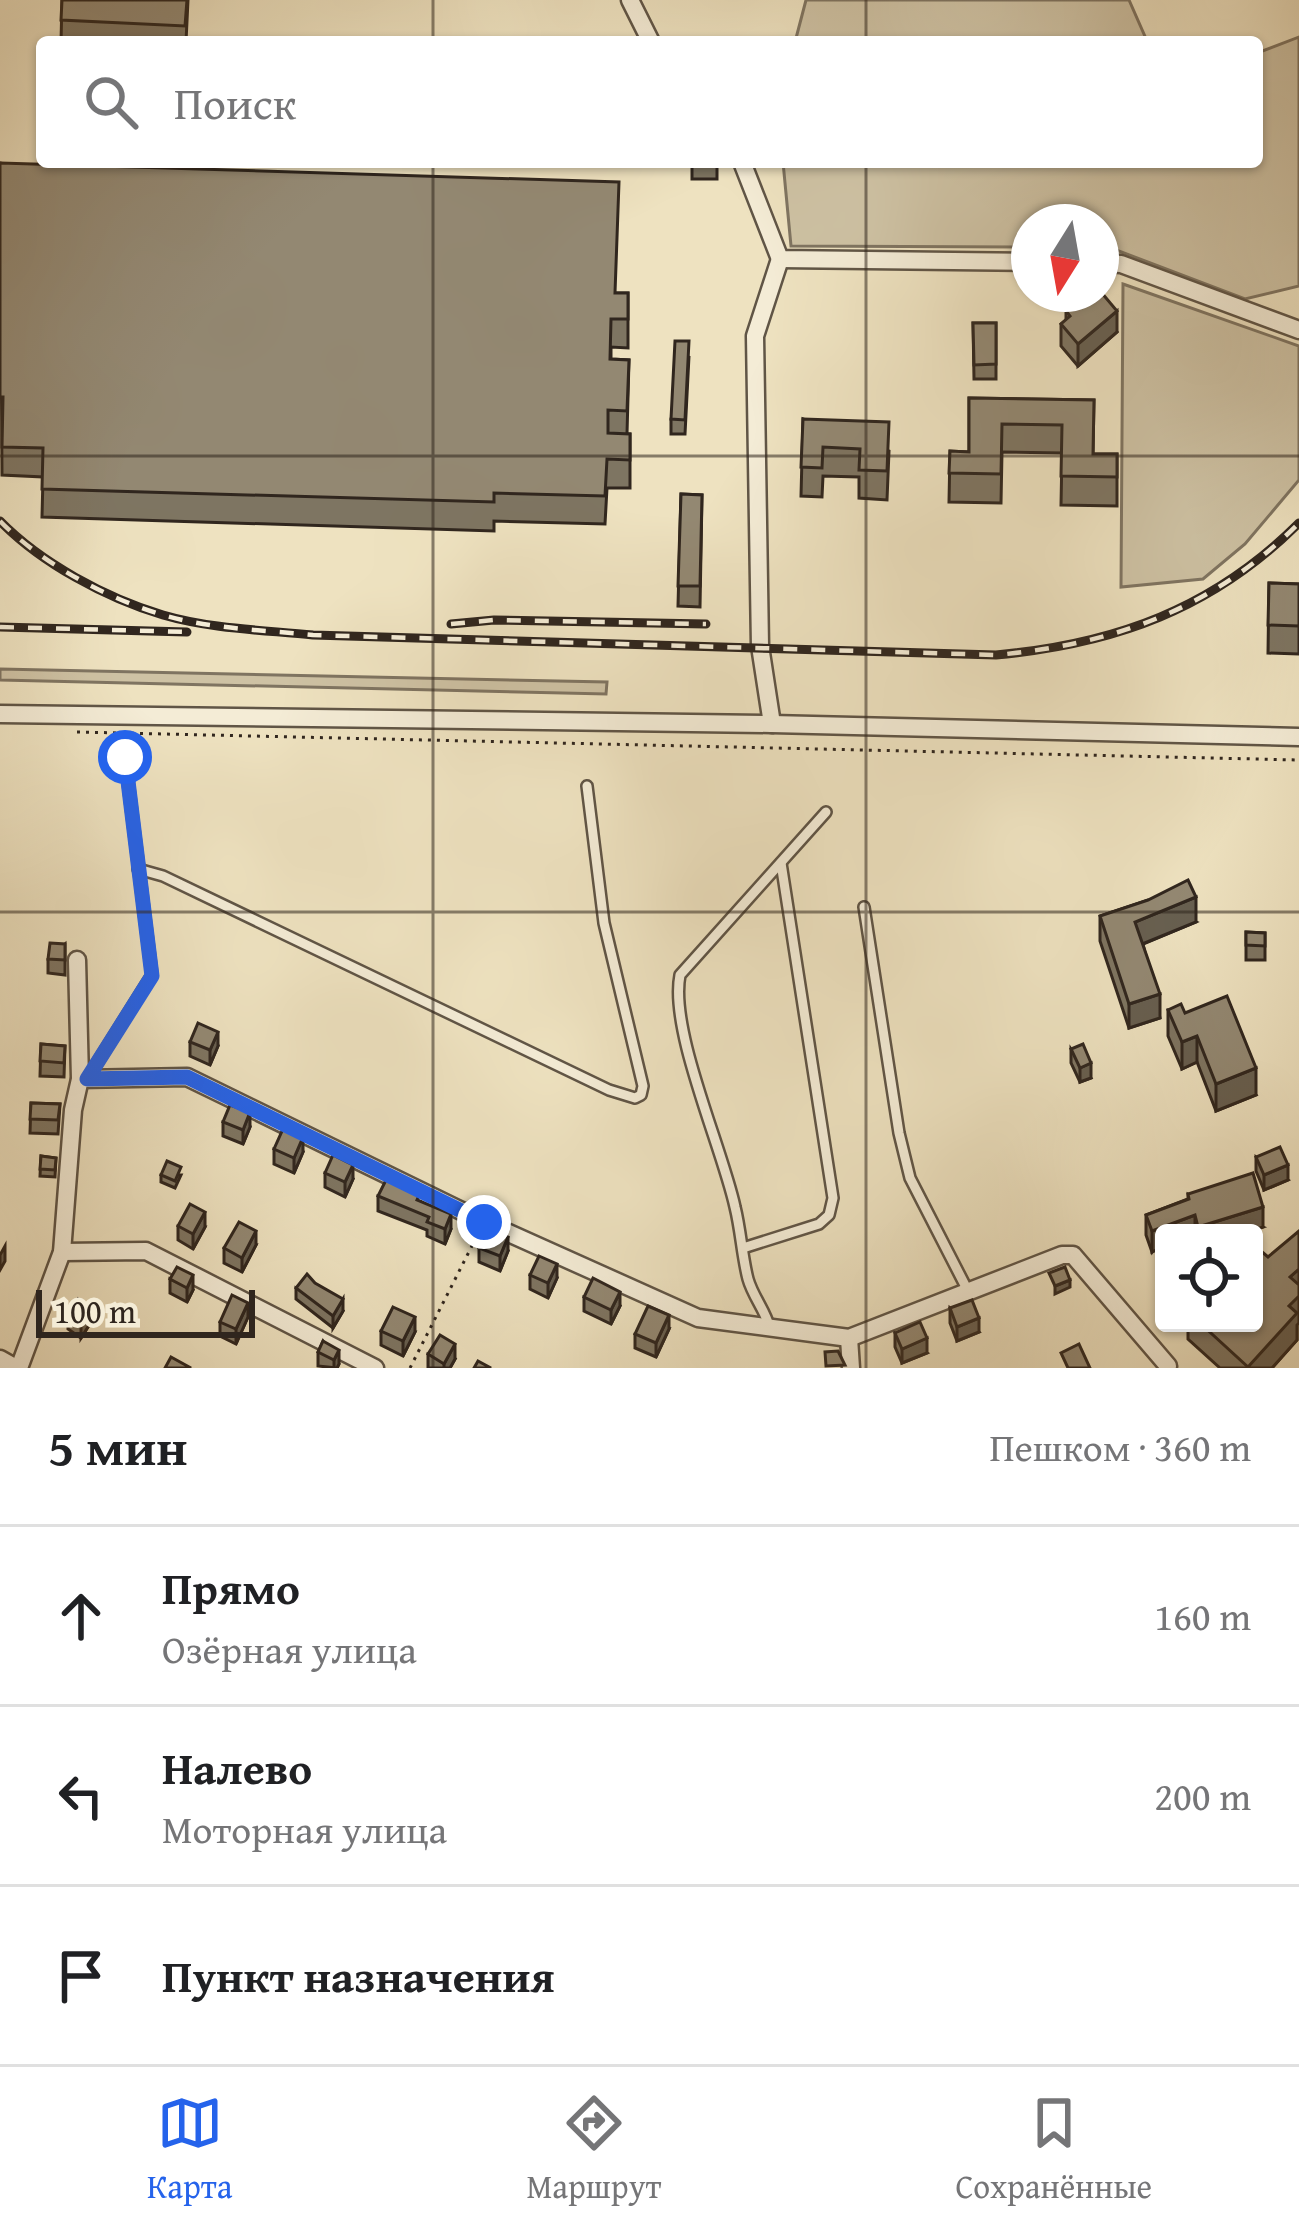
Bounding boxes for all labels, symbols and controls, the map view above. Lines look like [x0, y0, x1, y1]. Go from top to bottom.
search box [36, 36, 1263, 168]
icon: search [78, 69, 144, 135]
text: Поиск [174, 70, 296, 135]
north arrow [1011, 204, 1119, 312]
route start [98, 730, 152, 784]
route end [457, 1195, 511, 1249]
map controls [1155, 1224, 1263, 1332]
button: locate [1155, 1224, 1263, 1332]
scale bar [36, 1284, 255, 1337]
text: 100 m [54, 1287, 136, 1335]
text: 5 мин [48, 1409, 187, 1484]
text: Пешком · 360 m [989, 1418, 1251, 1475]
text: Прямо [162, 1555, 300, 1620]
icon: ahead [48, 1583, 114, 1649]
text: 160 m [1154, 1587, 1251, 1644]
text: Озёрная улица [162, 1620, 417, 1677]
text: Налево [162, 1735, 312, 1800]
icon: left [48, 1763, 114, 1829]
text: 200 m [1154, 1767, 1251, 1824]
text: Моторная улица [162, 1800, 447, 1857]
icon: arrive [48, 1943, 114, 2009]
text: Пункт назначения [162, 1943, 555, 2008]
tab: Карта [147, 2090, 232, 2210]
tab: Маршрут [526, 2090, 661, 2210]
tab: Сохранённые [955, 2090, 1152, 2210]

